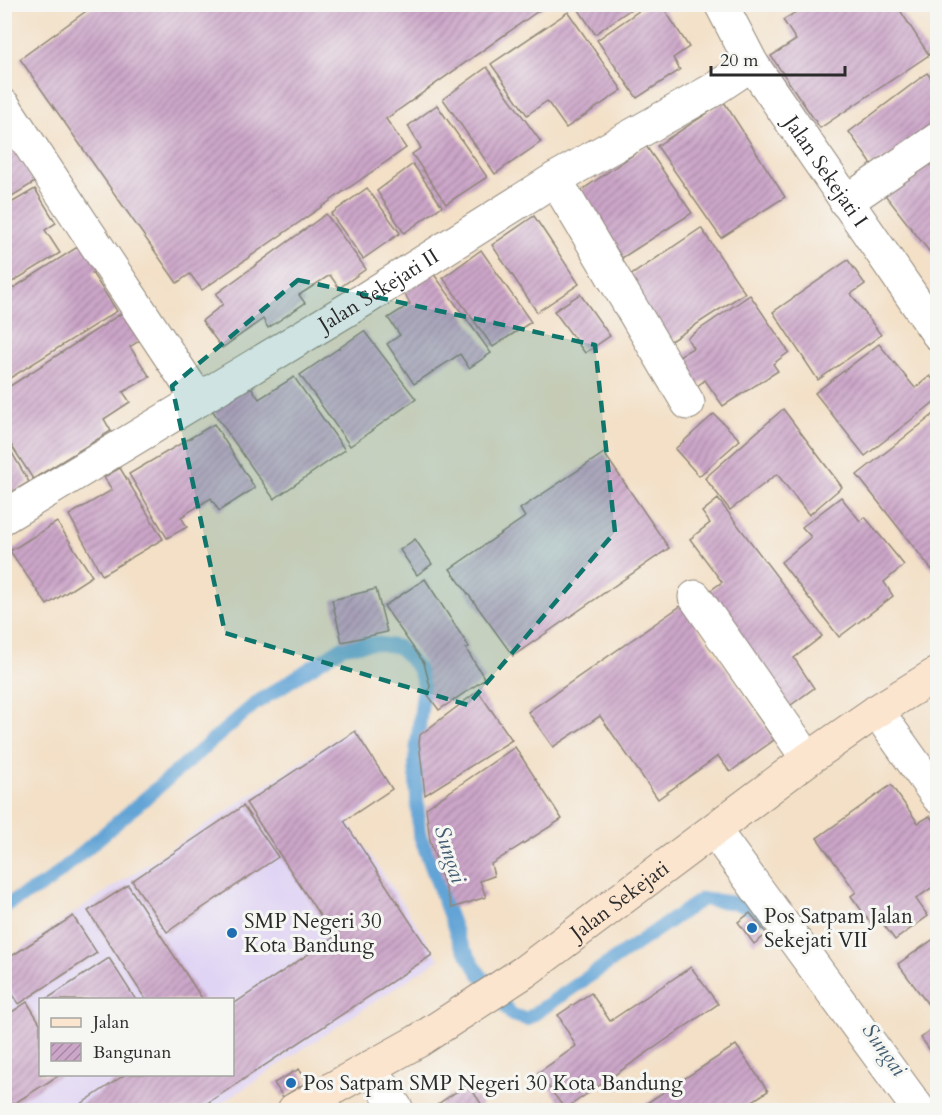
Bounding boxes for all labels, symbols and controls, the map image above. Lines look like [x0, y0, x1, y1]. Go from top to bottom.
scale bar [711, 39, 844, 77]
text: 20 m [720, 48, 759, 73]
street label: Jalan Sekejati I [775, 108, 874, 233]
street label: Jalan Sekejati II [311, 242, 445, 340]
water label: Sungai [427, 822, 474, 888]
street label: Jalan Sekejati [562, 854, 675, 949]
place label: Pos Satpam Jalan Sekejati VII [764, 902, 913, 955]
place label: SMP Negeri 30 Kota Bandung [244, 907, 382, 960]
marker: Pos Satpam Jalan Sekejati VII [745, 921, 759, 935]
marker: SMP Negeri 30 Kota Bandung [225, 926, 239, 940]
legend [39, 998, 234, 1076]
text: Jalan [90, 1010, 130, 1035]
water label: Sungai [855, 1017, 914, 1083]
text: Bangunan [93, 1040, 172, 1065]
place label: Pos Satpam SMP Negeri 30 Kota Bandung [303, 1069, 683, 1098]
marker: Pos Satpam SMP Negeri 30 Kota Bandung [284, 1076, 298, 1090]

